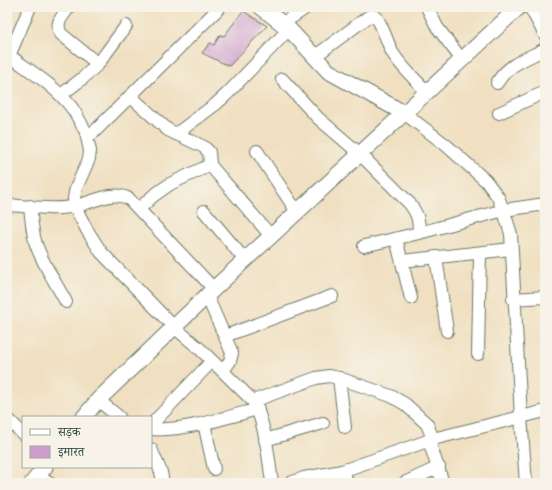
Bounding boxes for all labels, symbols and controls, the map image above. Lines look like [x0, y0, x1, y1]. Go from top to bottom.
legend [22, 416, 152, 468]
text: सड़क [57, 425, 82, 440]
text: इमारत [57, 445, 85, 460]

